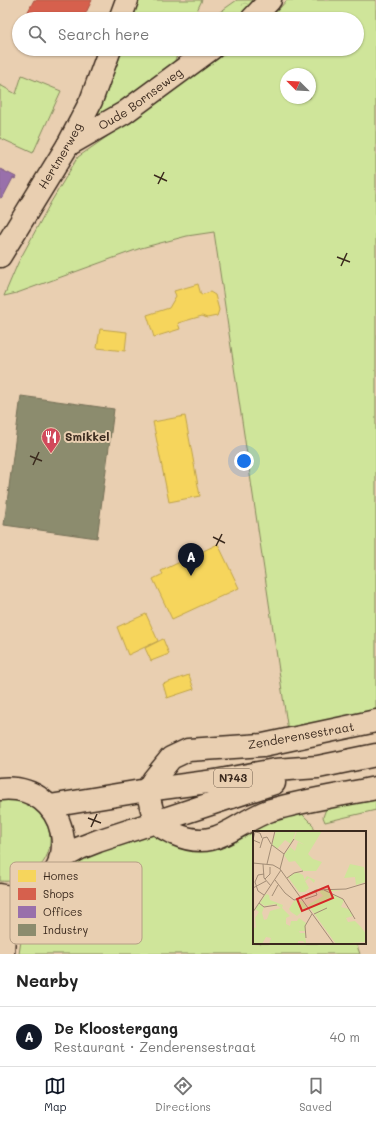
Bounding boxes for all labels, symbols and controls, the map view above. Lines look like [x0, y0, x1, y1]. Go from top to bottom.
search box [12, 12, 364, 56]
icon: search [26, 23, 48, 45]
text: Search here [58, 24, 149, 44]
street label: Oude Bornseweg [95, 64, 185, 133]
north arrow [280, 68, 316, 104]
street label: Hertmerweg [34, 120, 85, 191]
restaurant icon: Smikkel [40, 426, 62, 454]
place label: Smikkel [65, 428, 109, 444]
your location [234, 451, 254, 471]
pin: A [178, 543, 204, 576]
street label: Zenderensestraat [246, 718, 355, 752]
road number: N743 [214, 769, 252, 787]
inset map [253, 831, 366, 944]
legend [10, 862, 142, 944]
text: Homes [43, 868, 78, 883]
text: Shops [43, 886, 74, 901]
text: Offices [43, 904, 82, 919]
text: Industry [43, 922, 89, 937]
text: Nearby [16, 969, 78, 991]
text: De Kloostergang [54, 1018, 178, 1038]
text: A [24, 1028, 34, 1045]
text: 40 m [330, 1028, 360, 1045]
text: Restaurant · Zenderensestraat [54, 1038, 256, 1055]
tab: Map [44, 1075, 67, 1114]
tab: Directions [155, 1075, 211, 1114]
tab: Saved [299, 1075, 332, 1114]

